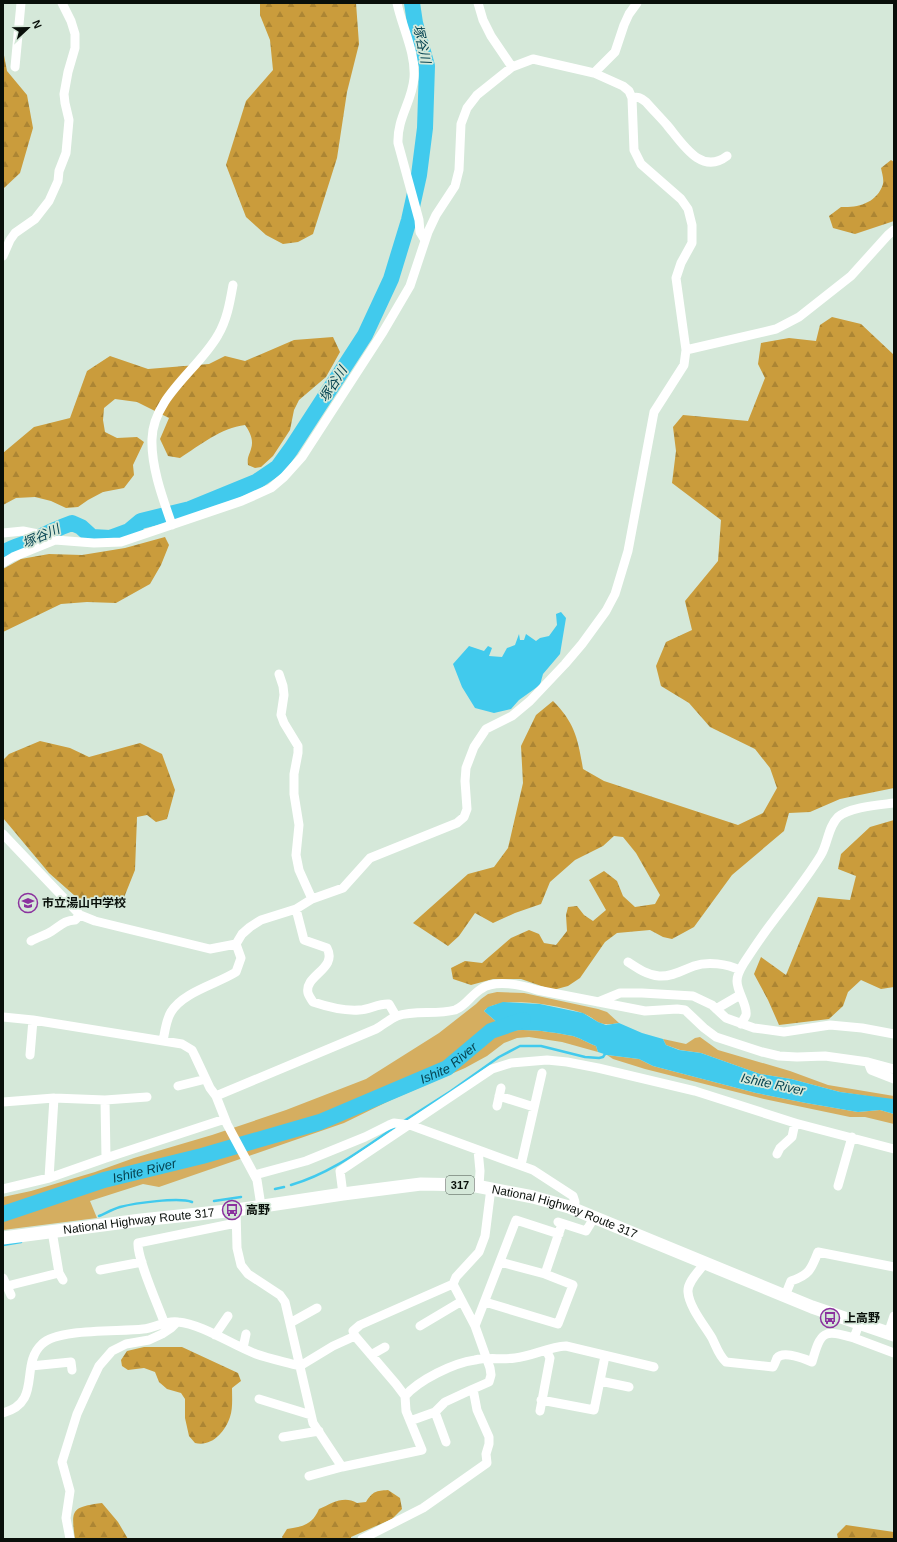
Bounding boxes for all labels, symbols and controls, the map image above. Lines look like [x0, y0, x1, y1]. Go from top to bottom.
north arrow [8, 8, 48, 48]
text: N [30, 18, 44, 30]
water label: 塚谷川 [411, 23, 434, 67]
water label: 塚谷川 [316, 362, 351, 404]
water label: 塚谷川 [20, 520, 64, 551]
school or university icon: 市立湯山中学校 [17, 892, 39, 914]
place label: 市立湯山中学校 [42, 896, 126, 910]
water label: Ishite River [418, 1038, 480, 1086]
water label: Ishite River [740, 1070, 807, 1098]
water label: Ishite River [111, 1155, 178, 1185]
road number: 317 [446, 1176, 474, 1194]
street label: National Highway Route 317 [491, 1182, 640, 1241]
bus stop icon: 高野 [221, 1199, 243, 1221]
place label: 高野 [246, 1203, 270, 1217]
street label: National Highway Route 317 [62, 1205, 216, 1237]
bus stop icon: 上高野 [819, 1307, 841, 1329]
place label: 上高野 [844, 1311, 880, 1325]

